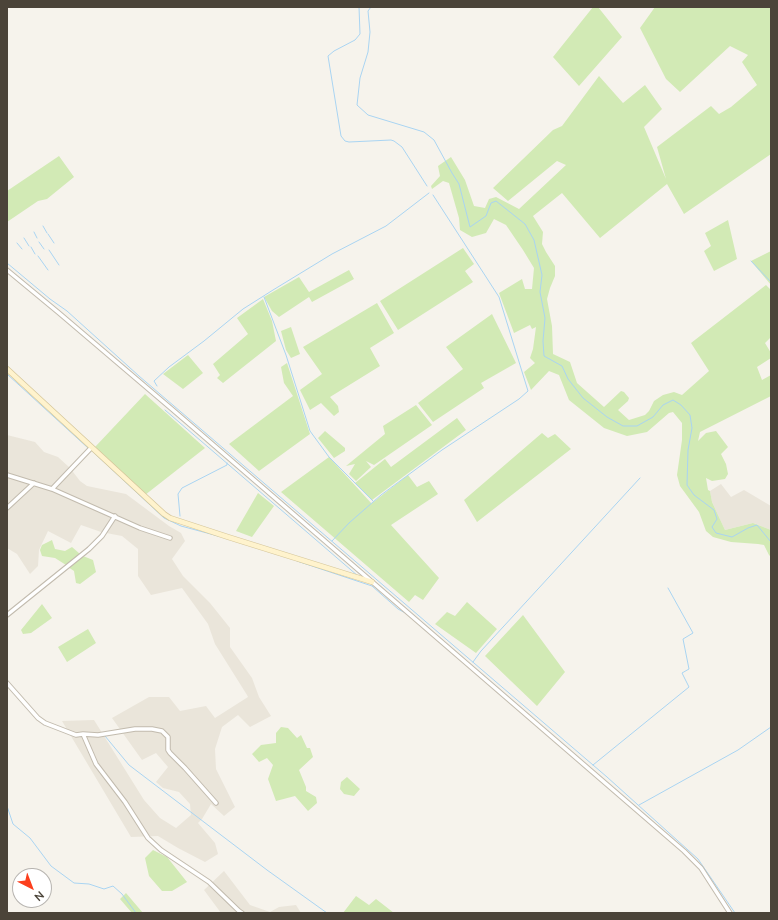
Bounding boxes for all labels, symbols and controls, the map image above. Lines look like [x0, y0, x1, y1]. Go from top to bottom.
north arrow [12, 868, 52, 908]
text: N [32, 888, 47, 904]

